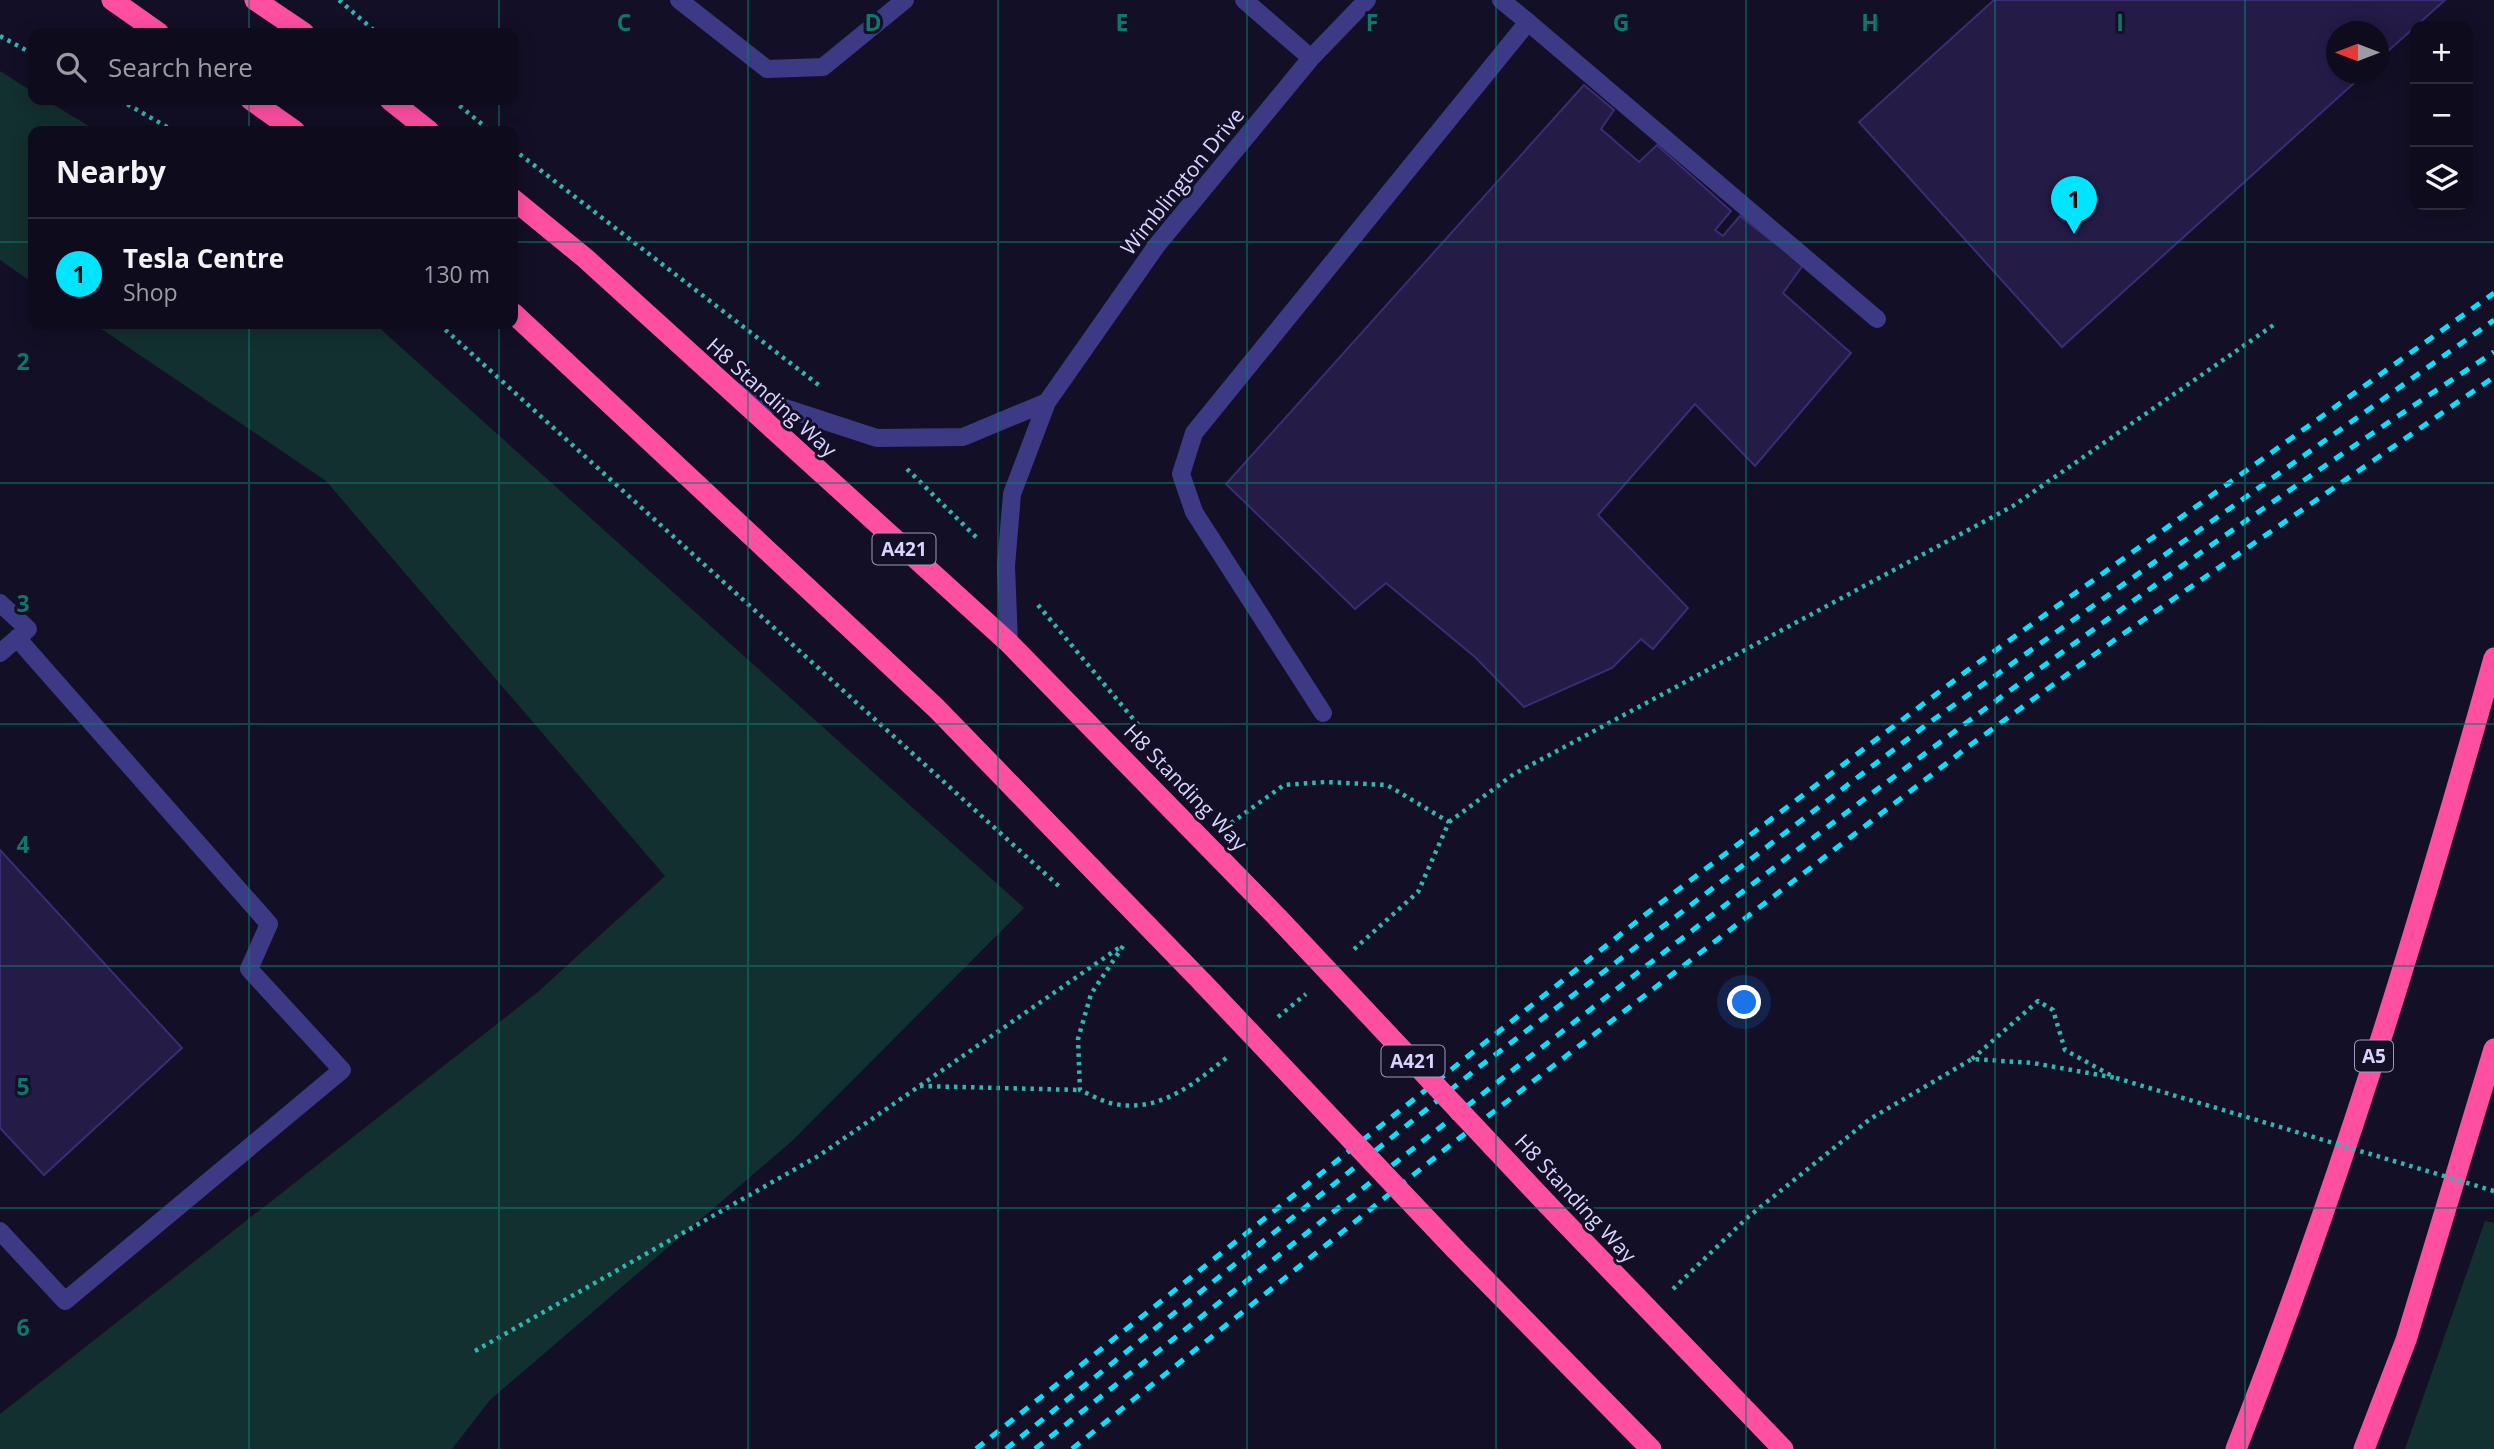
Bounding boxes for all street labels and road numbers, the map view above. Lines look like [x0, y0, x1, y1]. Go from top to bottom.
street label: Wimblington Drive [1114, 102, 1250, 260]
street label: H8 Standing Way [701, 331, 843, 463]
road number: A421 [872, 534, 936, 564]
street label: H8 Standing Way [1118, 718, 1254, 857]
road number: A5 [2355, 1040, 2393, 1072]
road number: A421 [1382, 1046, 1444, 1077]
street label: H8 Standing Way [1509, 1128, 1643, 1269]

